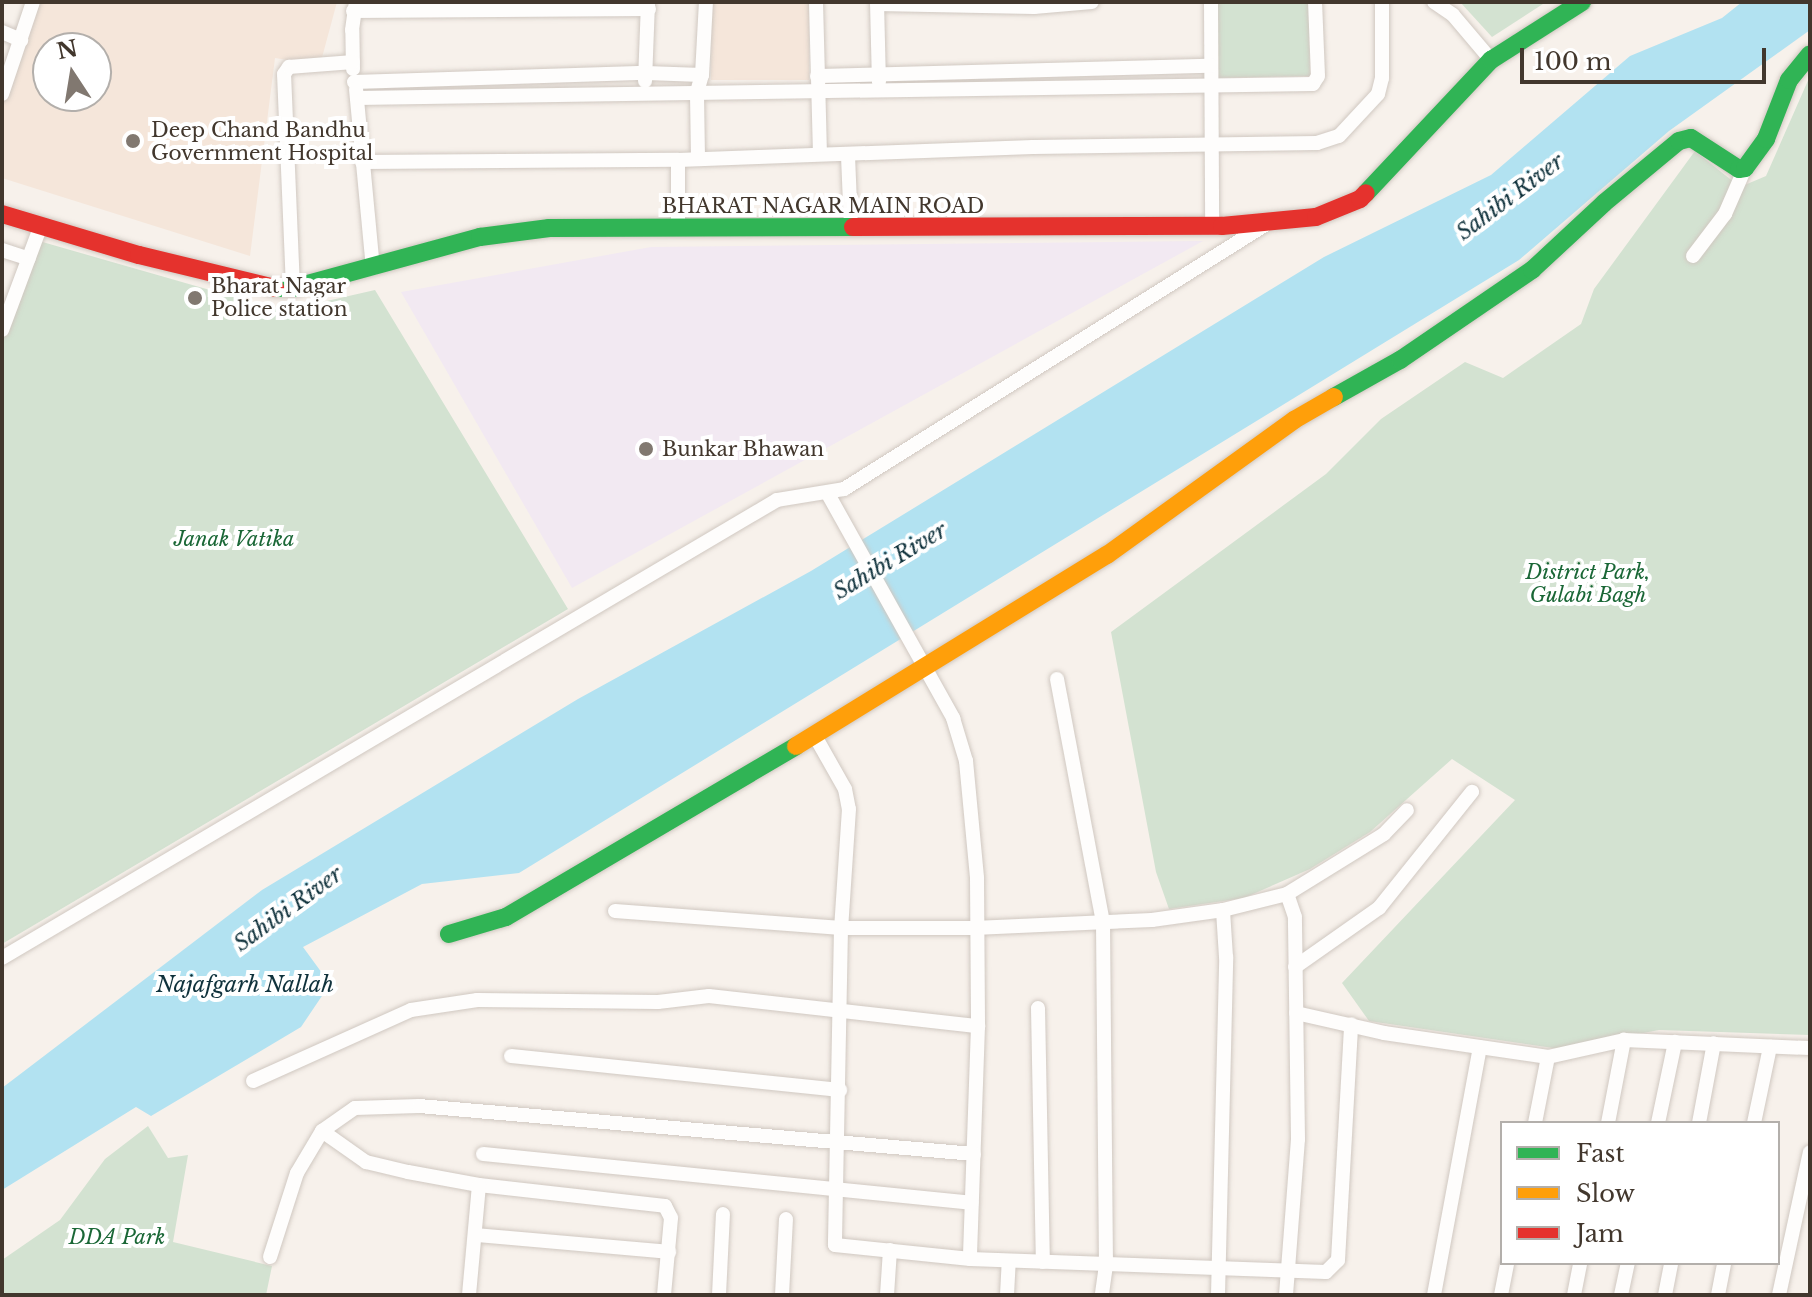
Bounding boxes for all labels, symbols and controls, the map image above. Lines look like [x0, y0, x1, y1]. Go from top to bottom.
north arrow [32, 32, 112, 112]
scale bar [1524, 32, 1770, 82]
text: N [54, 35, 80, 65]
text: 100 m [1534, 47, 1612, 76]
place label: Deep Chand Bandhu Government Hospital [151, 118, 373, 165]
marker: Deep Chand Bandhu Government Hospital [122, 130, 144, 152]
water label: Sahibi River [1451, 148, 1569, 246]
street label: BHARAT NAGAR MAIN ROAD [661, 194, 985, 218]
place label: Bharat Nagar Police station [211, 274, 347, 321]
marker: Bharat Nagar Police station [186, 289, 204, 307]
place label: Bunkar Bhawan [662, 437, 825, 461]
marker: Bunkar Bhawan [637, 440, 655, 458]
water label: Sahibi River [828, 517, 952, 605]
park label: Janak Vatika [174, 527, 294, 551]
park label: District Park, Gulabi Bagh [1525, 560, 1651, 607]
water label: Sahibi River [229, 861, 347, 957]
water label: Najafgarh Nallah [156, 972, 334, 998]
legend [1500, 1121, 1780, 1265]
text: Fast [1576, 1139, 1624, 1168]
text: Slow [1576, 1179, 1635, 1208]
text: Jam [1576, 1219, 1624, 1248]
park label: DDA Park [69, 1225, 165, 1249]

